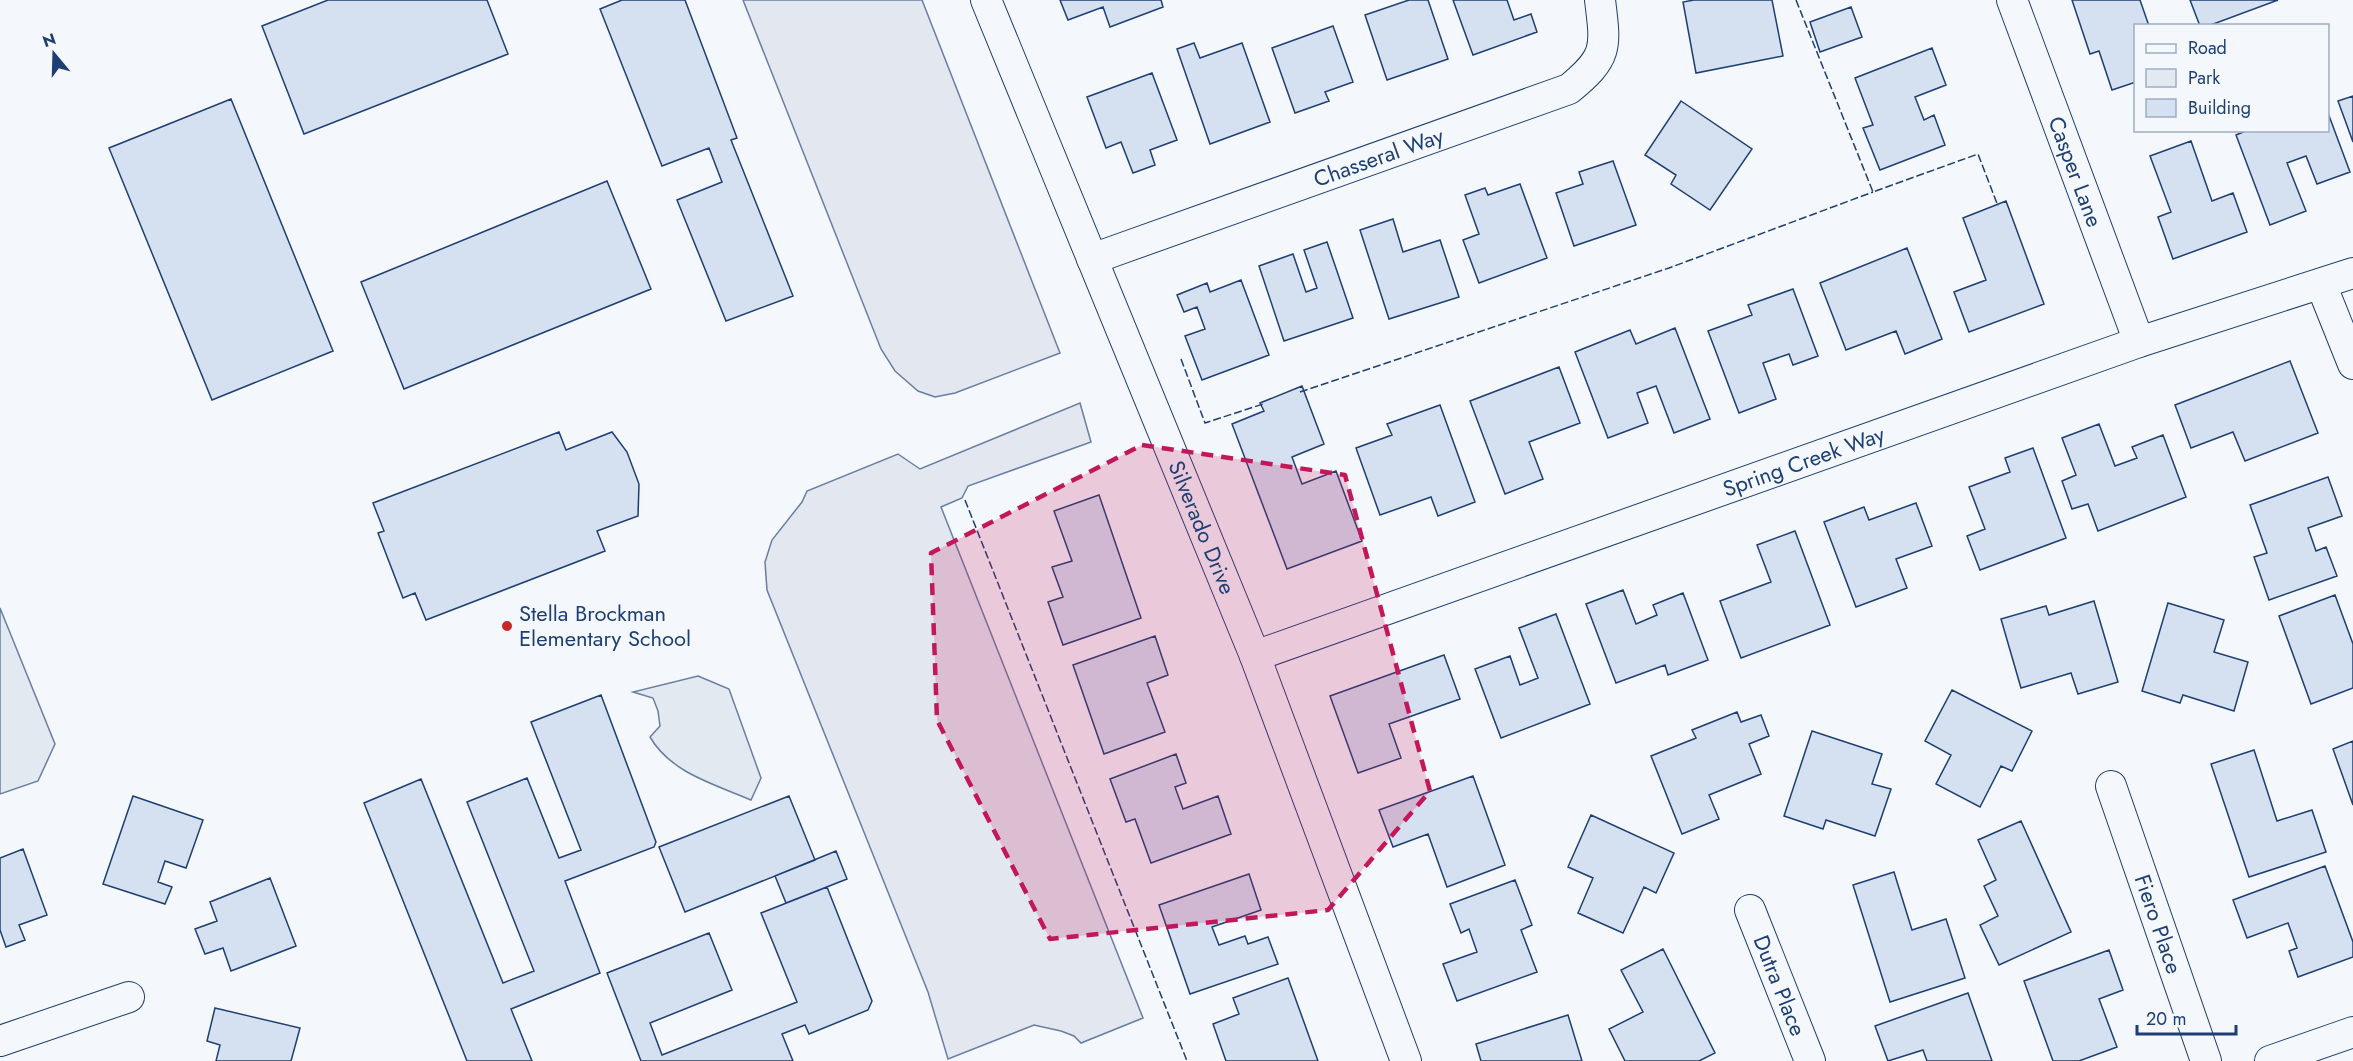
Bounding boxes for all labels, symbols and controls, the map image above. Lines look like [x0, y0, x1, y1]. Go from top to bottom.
north arrow [24, 24, 84, 84]
legend [2134, 24, 2329, 132]
text: N [40, 27, 59, 53]
text: Road [2188, 35, 2227, 61]
text: Park [2188, 65, 2220, 91]
text: Building [2188, 95, 2251, 121]
street label: Casper Lane [2041, 112, 2111, 231]
street label: Chasseral Way [1309, 119, 1448, 195]
street label: Spring Creek Way [1718, 418, 1889, 505]
street label: Silverado Drive [1161, 456, 1244, 599]
place label: Stella Brockman Elementary School [519, 597, 691, 654]
marker: Stella Brockman Elementary School [500, 619, 514, 633]
street label: Fiero Place [2127, 870, 2191, 978]
street label: Dutra Place [1745, 930, 1814, 1041]
scale bar [2137, 998, 2236, 1036]
text: 20 m [2146, 1006, 2186, 1032]

